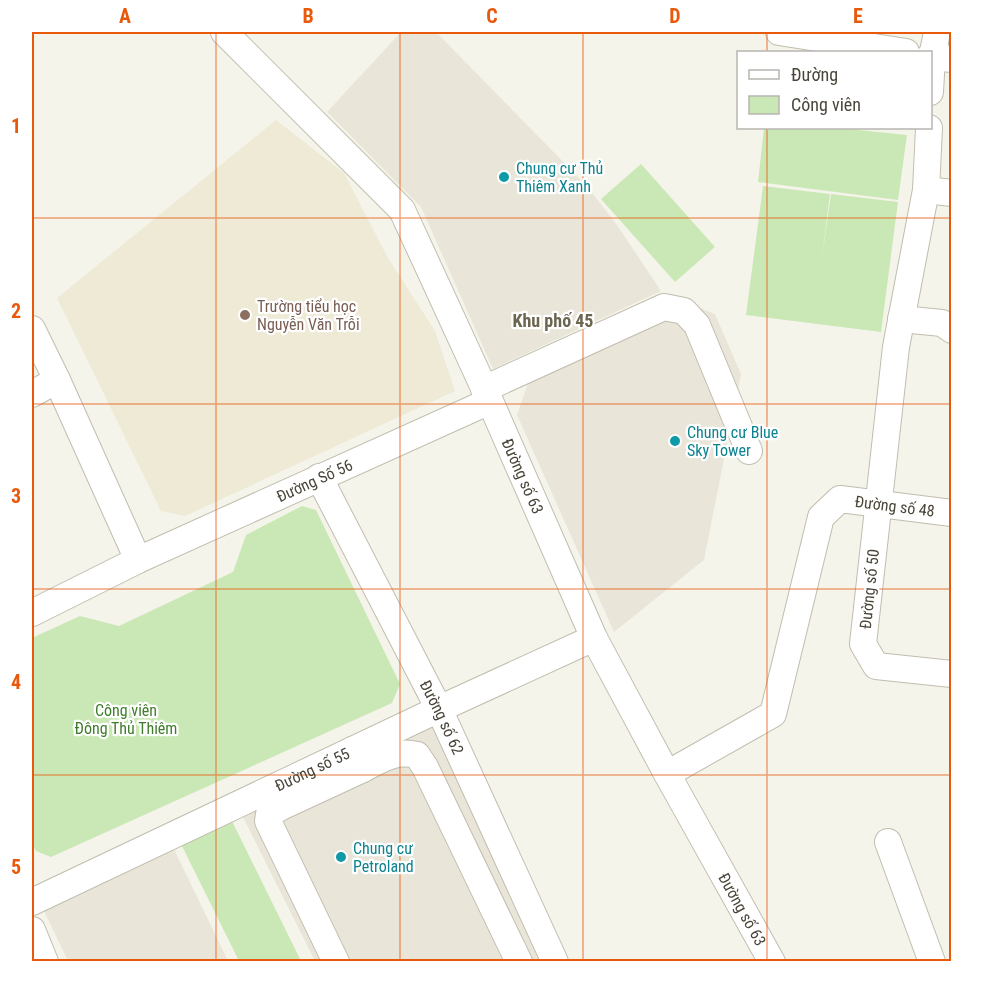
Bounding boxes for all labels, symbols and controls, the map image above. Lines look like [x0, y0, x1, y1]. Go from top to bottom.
text: A [119, 4, 131, 28]
text: B [302, 4, 314, 28]
text: C [486, 4, 498, 28]
text: D [669, 4, 681, 28]
text: E [853, 4, 863, 28]
legend [737, 51, 932, 129]
text: Đường [791, 64, 838, 85]
text: Công viên [791, 94, 861, 115]
text: 1 [11, 114, 21, 138]
place label: Chung cư Thủ Thiêm Xanh [516, 159, 603, 196]
marker: Chung cư Thủ Thiêm Xanh [497, 170, 511, 184]
place label: Trường tiểu học Nguyễn Văn Trỗi [257, 297, 360, 334]
text: 2 [11, 299, 21, 323]
marker: Trường tiểu học Nguyễn Văn Trỗi [238, 308, 252, 322]
district label: Khu phố 45 [513, 310, 593, 331]
place label: Chung cư Blue Sky Tower [687, 423, 778, 460]
marker: Chung cư Blue Sky Tower [668, 434, 682, 448]
street label: Đường số 63 [498, 436, 547, 517]
street label: Đường Số 56 [274, 455, 356, 506]
text: 3 [11, 484, 21, 508]
street label: Đường số 48 [854, 492, 936, 521]
street label: Đường số 50 [856, 548, 883, 630]
text: 4 [11, 670, 21, 694]
street label: Đường số 62 [416, 677, 468, 758]
park label: Công viên Đông Thủ Thiêm [75, 701, 177, 738]
street label: Đường số 55 [272, 744, 353, 795]
place label: Chung cư Petroland [353, 839, 414, 876]
marker: Chung cư Petroland [334, 850, 348, 864]
text: 5 [11, 855, 21, 879]
street label: Đường số 63 [714, 870, 770, 949]

